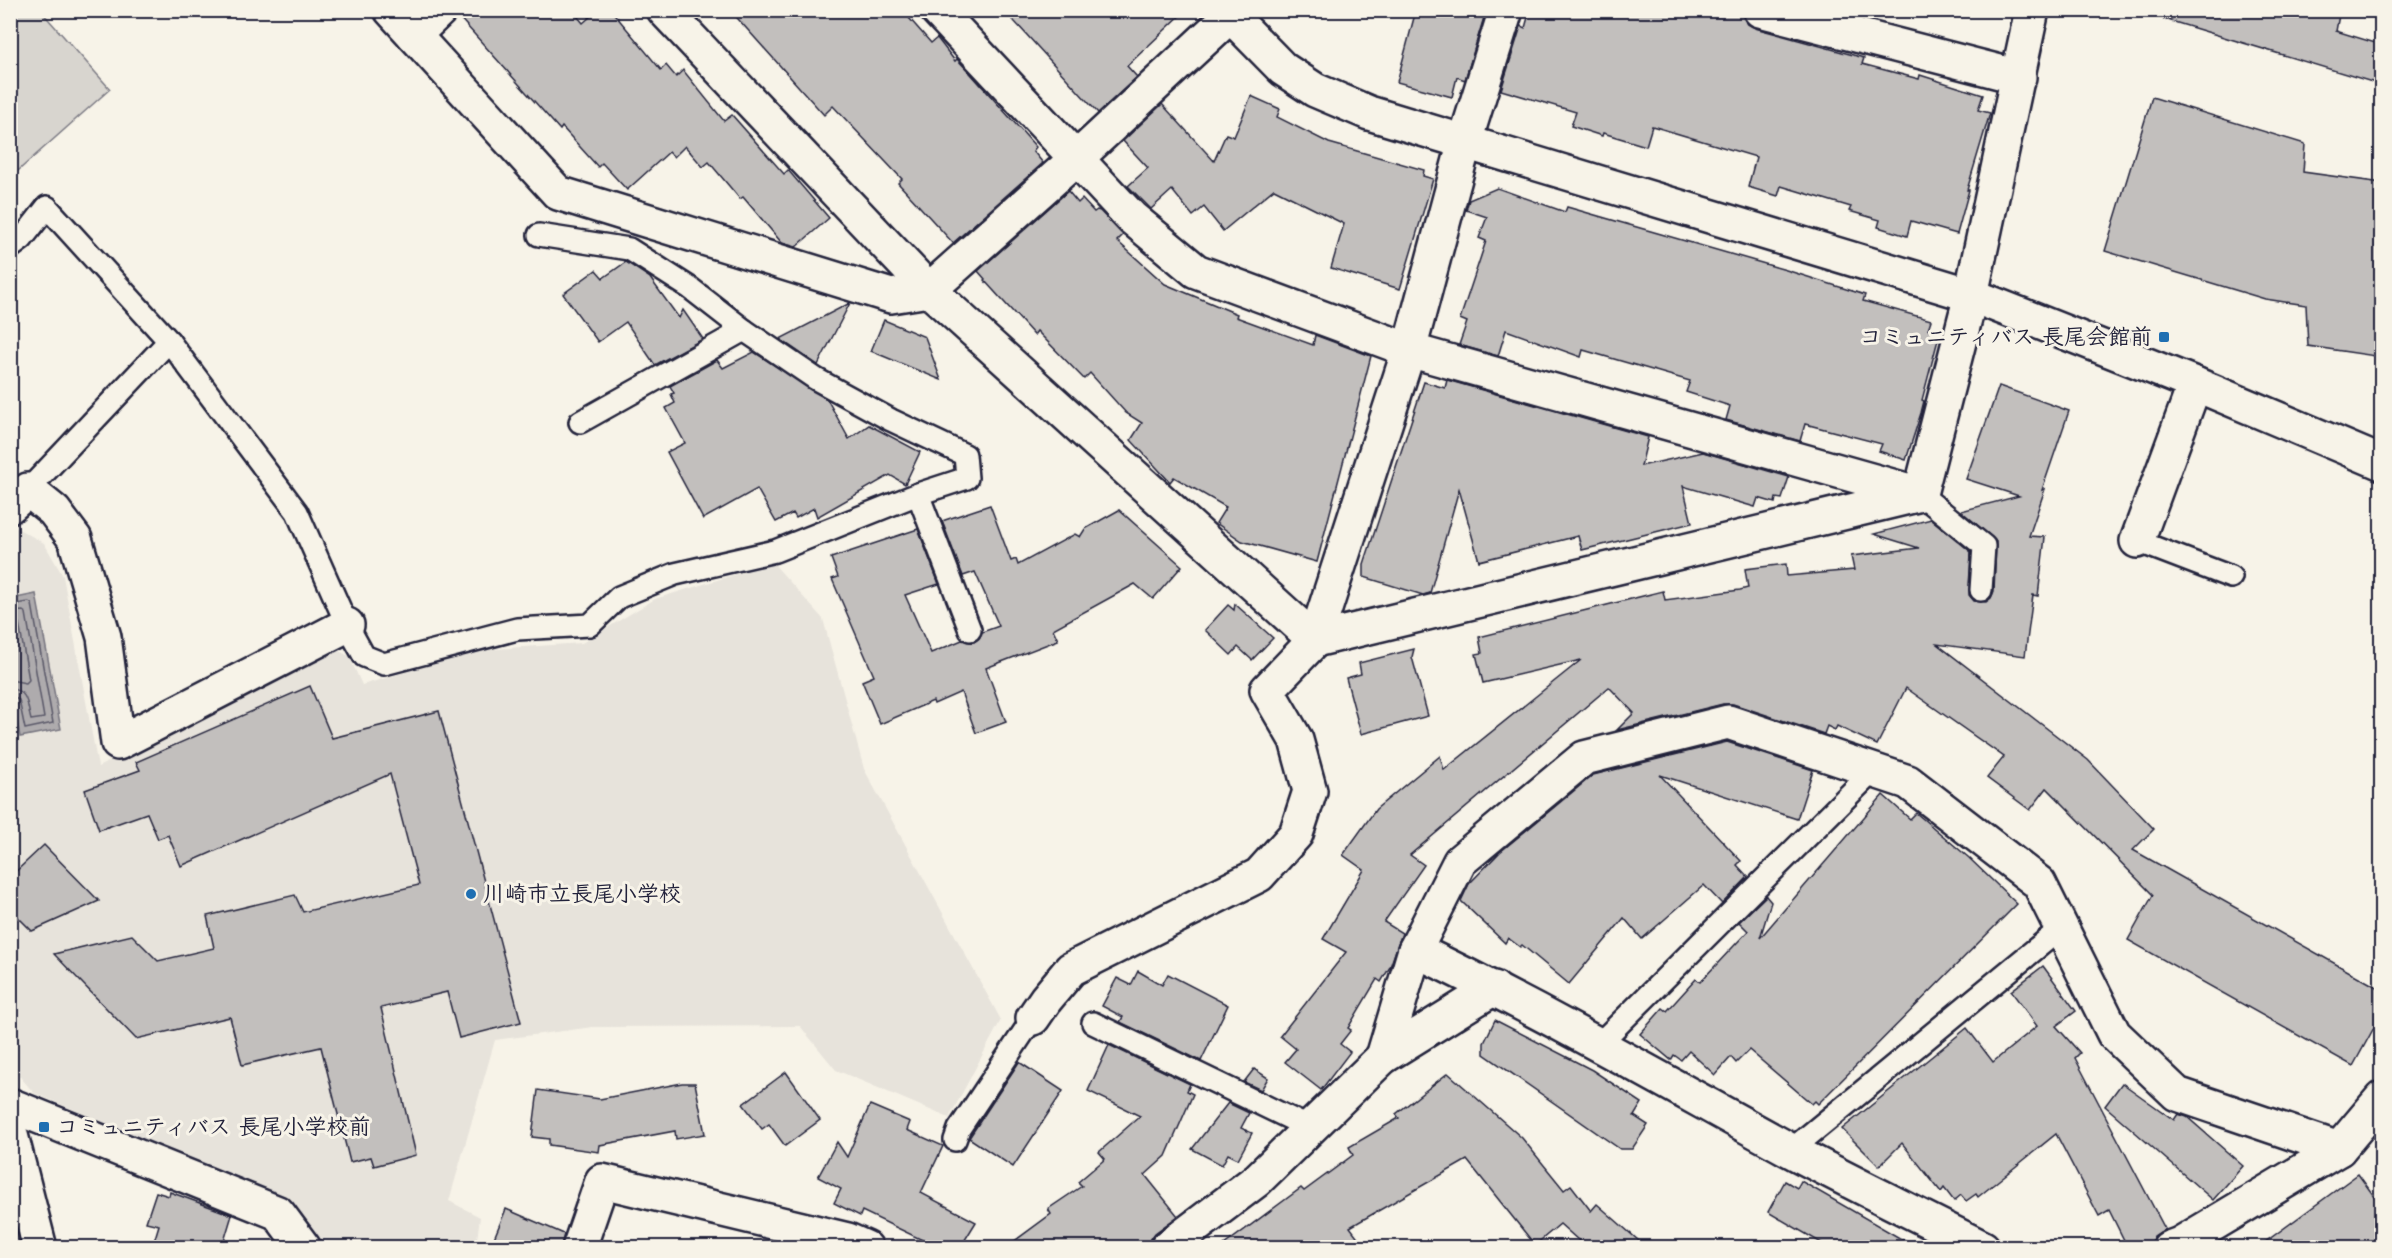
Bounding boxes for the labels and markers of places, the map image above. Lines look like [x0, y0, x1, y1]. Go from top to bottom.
place label: コミュニティバス 長尾会館前 [1859, 324, 2152, 350]
marker: コミュニティバス 長尾会館前 [2157, 330, 2171, 344]
place label: 川崎市立長尾小学校 [483, 881, 681, 907]
marker: 川崎市立長尾小学校 [464, 887, 478, 901]
place label: コミュニティバス 長尾小学校前 [56, 1114, 371, 1140]
marker: コミュニティバス 長尾小学校前 [37, 1120, 51, 1134]

